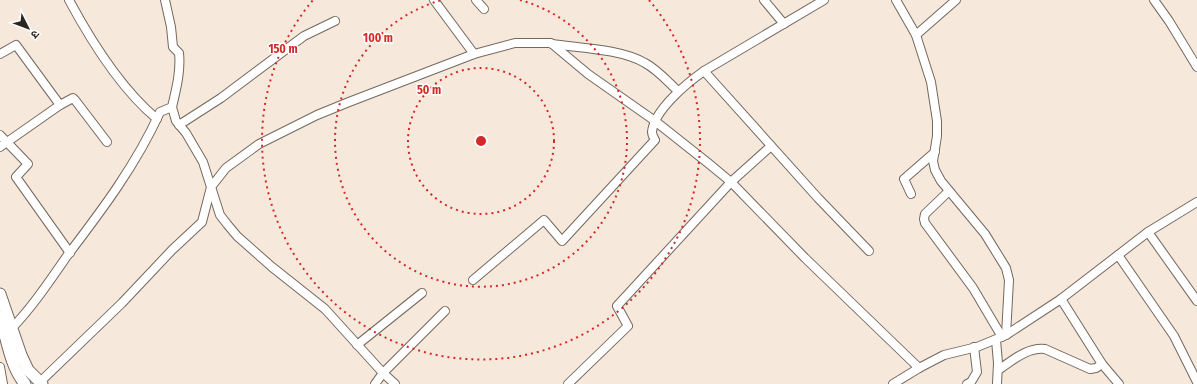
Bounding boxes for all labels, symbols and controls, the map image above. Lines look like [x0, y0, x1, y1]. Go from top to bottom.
north arrow [8, 8, 48, 48]
text: उ [28, 28, 42, 42]
text: 100 m [363, 31, 393, 45]
text: 150 m [268, 42, 298, 56]
text: 50 m [417, 83, 441, 97]
centre of rings [474, 134, 488, 148]

